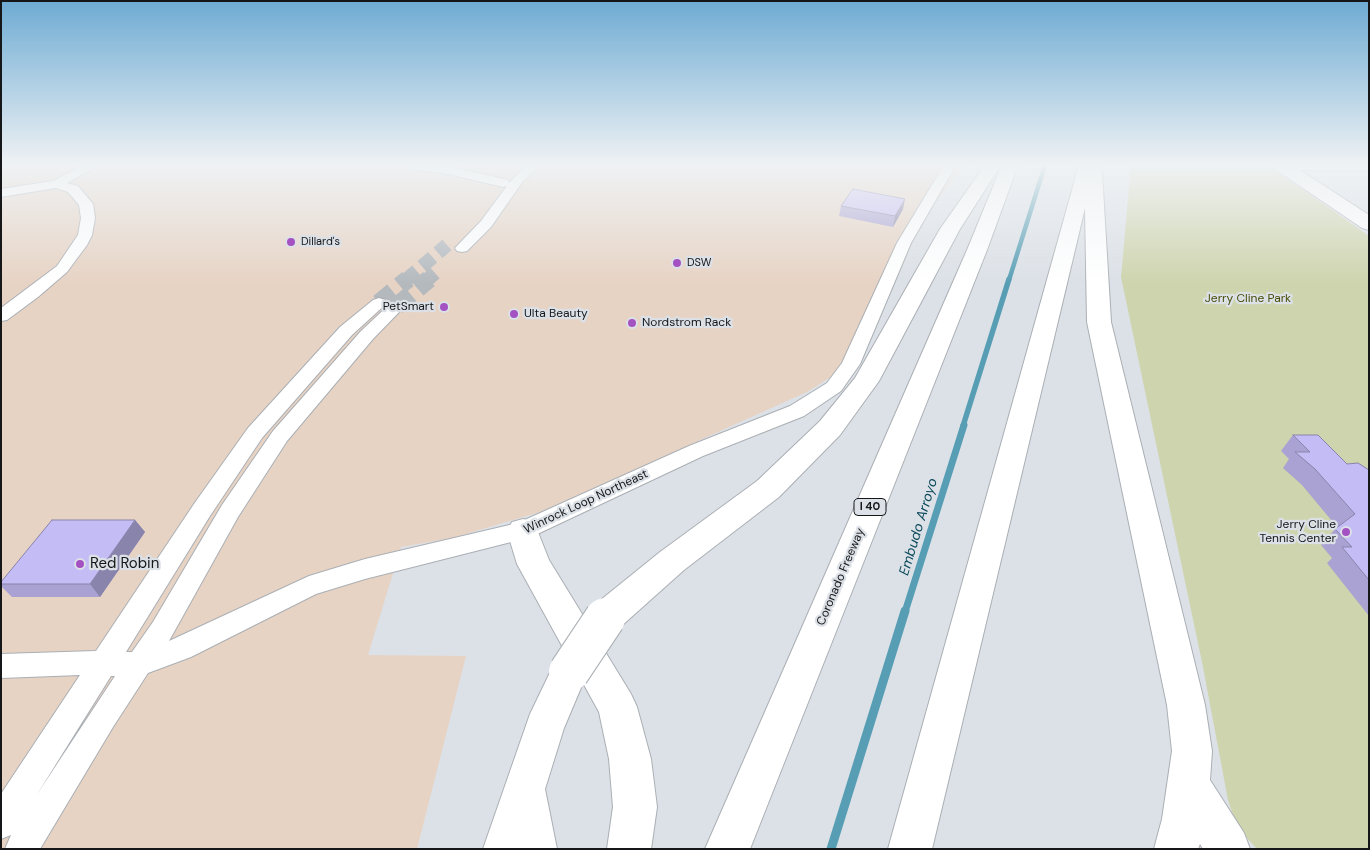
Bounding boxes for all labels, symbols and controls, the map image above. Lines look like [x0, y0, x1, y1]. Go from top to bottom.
place label: Dillard's [301, 235, 340, 249]
marker: Dillard's [285, 236, 297, 248]
place label: DSW [687, 256, 711, 270]
marker: DSW [671, 257, 683, 269]
park label: Jerry Cline Park [1205, 292, 1291, 306]
place label: PetSmart [383, 300, 434, 314]
marker: PetSmart [438, 301, 450, 313]
place label: Ulta Beauty [524, 307, 588, 321]
marker: Ulta Beauty [508, 308, 520, 320]
place label: Nordstrom Rack [642, 316, 731, 330]
marker: Nordstrom Rack [626, 317, 638, 329]
street label: Winrock Loop Northeast [522, 467, 650, 537]
water label: Embudo Arroyo [896, 476, 942, 578]
road number: I 40 [854, 498, 886, 516]
place label: Jerry Cline Tennis Center [1260, 518, 1336, 546]
street label: Coronado Freeway [814, 526, 868, 628]
marker: Jerry Cline Tennis Center [1340, 526, 1352, 538]
place label: Red Robin [90, 555, 159, 573]
marker: Red Robin [74, 558, 86, 570]

